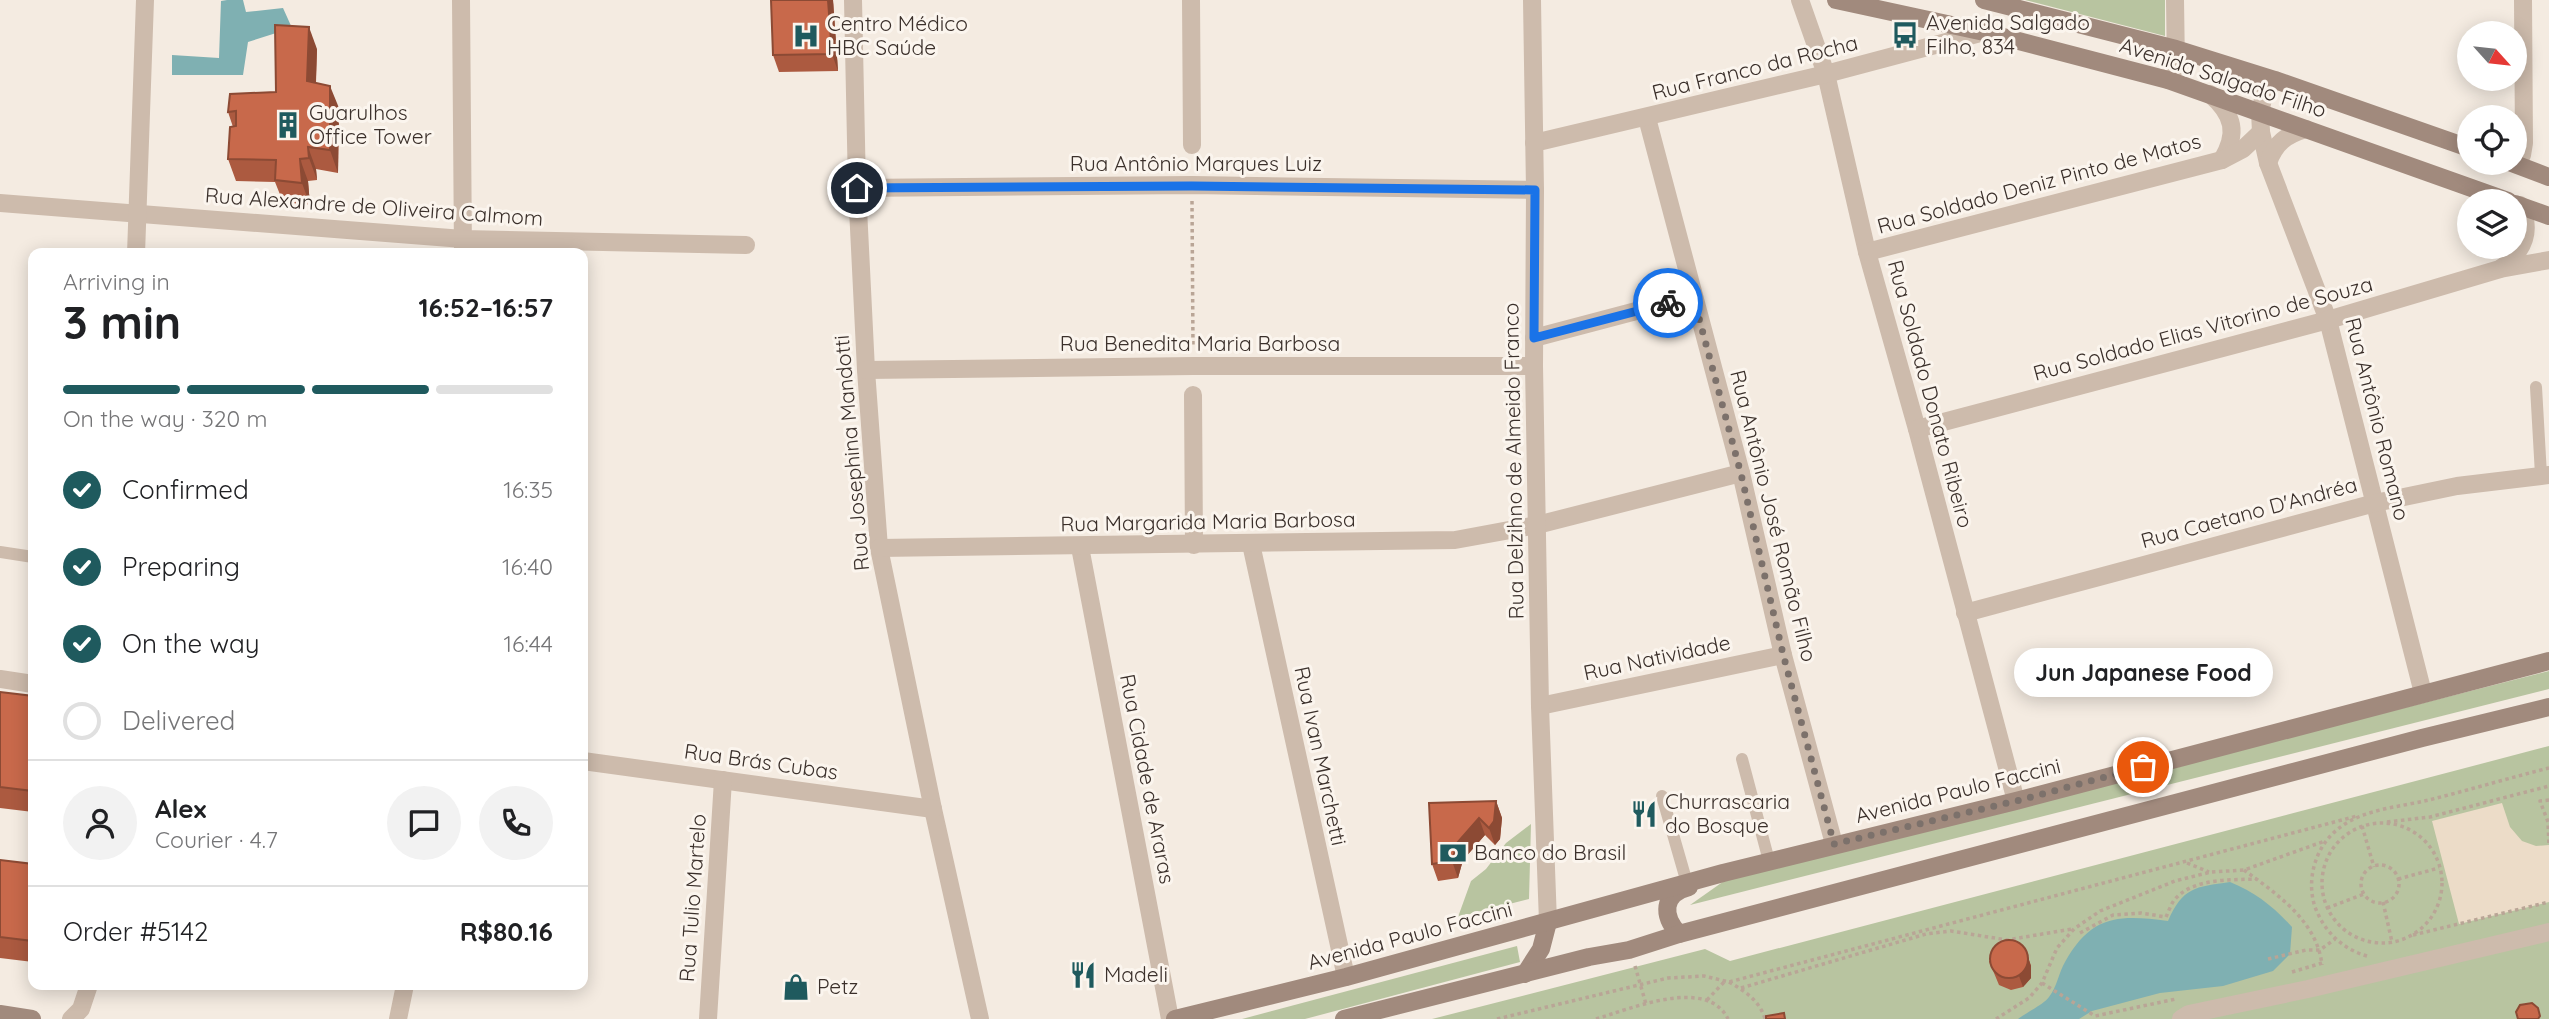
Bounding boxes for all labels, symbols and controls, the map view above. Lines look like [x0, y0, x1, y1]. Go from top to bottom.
place label: Avenida Salgado Filho, 834 [1926, 9, 2090, 59]
place label: Centro Médico HBC Saúde [827, 10, 968, 60]
bus stop icon: Avenida Salgado Filho, 834 [1890, 20, 1920, 50]
hospital icon: Centro Médico HBC Saúde [791, 21, 821, 51]
north arrow [2457, 21, 2527, 91]
map controls [2457, 21, 2527, 259]
street label: Rua Franco da Rocha [1649, 29, 1860, 105]
street label: Avenida Salgado Filho [2117, 31, 2330, 123]
place label: Guarulhos Office Tower [309, 99, 432, 149]
button: locate [2457, 105, 2527, 175]
building icon: Guarulhos Office Tower [273, 110, 303, 140]
street label: Rua Soldado Deniz Pinto de Matos [1874, 127, 2203, 239]
street label: Rua Antônio Marques Luiz [1070, 150, 1322, 176]
pin [827, 158, 887, 218]
icon: home [838, 169, 876, 207]
street label: Rua Alexandre de Oliveira Calmom [204, 181, 544, 231]
button: layers [2457, 189, 2527, 259]
street label: Rua Soldado Donato Ribeiro [1883, 257, 1979, 530]
text: Arriving in [63, 267, 170, 296]
courier [1633, 268, 1703, 338]
street label: Rua Soldado Elias Vitorino de Souza [2030, 270, 2375, 386]
icon: bike [1649, 284, 1687, 322]
text: 16:52–16:57 [418, 291, 553, 324]
text: 3 min [63, 293, 181, 351]
street label: Rua Delzihno de Almeido Franco [1497, 303, 1529, 620]
street label: Rua Antônio Romano [2340, 315, 2416, 523]
street label: Rua Benedita Maria Barbosa [1060, 330, 1340, 356]
street label: Rua Josephina Mandotti [828, 334, 874, 572]
street label: Rua Antônio José Romão Filho [1725, 367, 1823, 664]
text: On the way · 320 m [63, 404, 268, 433]
icon: check [63, 471, 101, 509]
street label: Rua Caetano D'Andréa [2138, 471, 2360, 553]
text: Confirmed [122, 473, 249, 506]
text: 16:35 [503, 475, 553, 504]
street label: Rua Margarida Maria Barbosa [1060, 505, 1356, 537]
icon: check [63, 548, 101, 586]
text: Preparing [122, 550, 240, 583]
text: 16:40 [502, 552, 553, 581]
icon: check [63, 625, 101, 663]
text: On the way [122, 627, 260, 660]
text: 16:44 [504, 629, 553, 658]
street label: Rua Natividade [1581, 629, 1733, 685]
callout: Jun Japanese Food [2014, 648, 2272, 697]
text: Jun Japanese Food [2035, 658, 2252, 687]
street label: Rua Ivan Marchetti [1289, 664, 1353, 848]
street label: Rua Cidade de Araras [1115, 672, 1181, 886]
text: Delivered [122, 704, 235, 737]
street label: Rua Brás Cubas [683, 737, 840, 785]
pin [2113, 737, 2173, 797]
icon: bag [2124, 748, 2162, 786]
street label: Avenida Paulo Faccini [1852, 752, 2063, 828]
button: person [63, 786, 137, 860]
button: chat [387, 786, 461, 860]
button: phone [479, 786, 553, 860]
place label: Churrascaria do Bosque [1665, 788, 1790, 838]
text: Alex [155, 792, 206, 825]
restaurant icon: Churrascaria do Bosque [1629, 799, 1659, 829]
street label: Rua Tulio Martelo [673, 813, 711, 983]
text: Courier · 4.7 [155, 825, 278, 854]
bank icon: Banco do Brasil [1438, 838, 1468, 868]
place label: Banco do Brasil [1474, 839, 1626, 865]
street label: Avenida Paulo Faccini [1305, 895, 1515, 975]
text: Order #5142 [63, 915, 208, 948]
text: R$80.16 [460, 915, 553, 948]
restaurant icon: Madeli [1068, 960, 1098, 990]
place label: Madeli [1104, 961, 1168, 987]
shop icon: Petz [781, 972, 811, 1002]
place label: Petz [817, 973, 858, 999]

